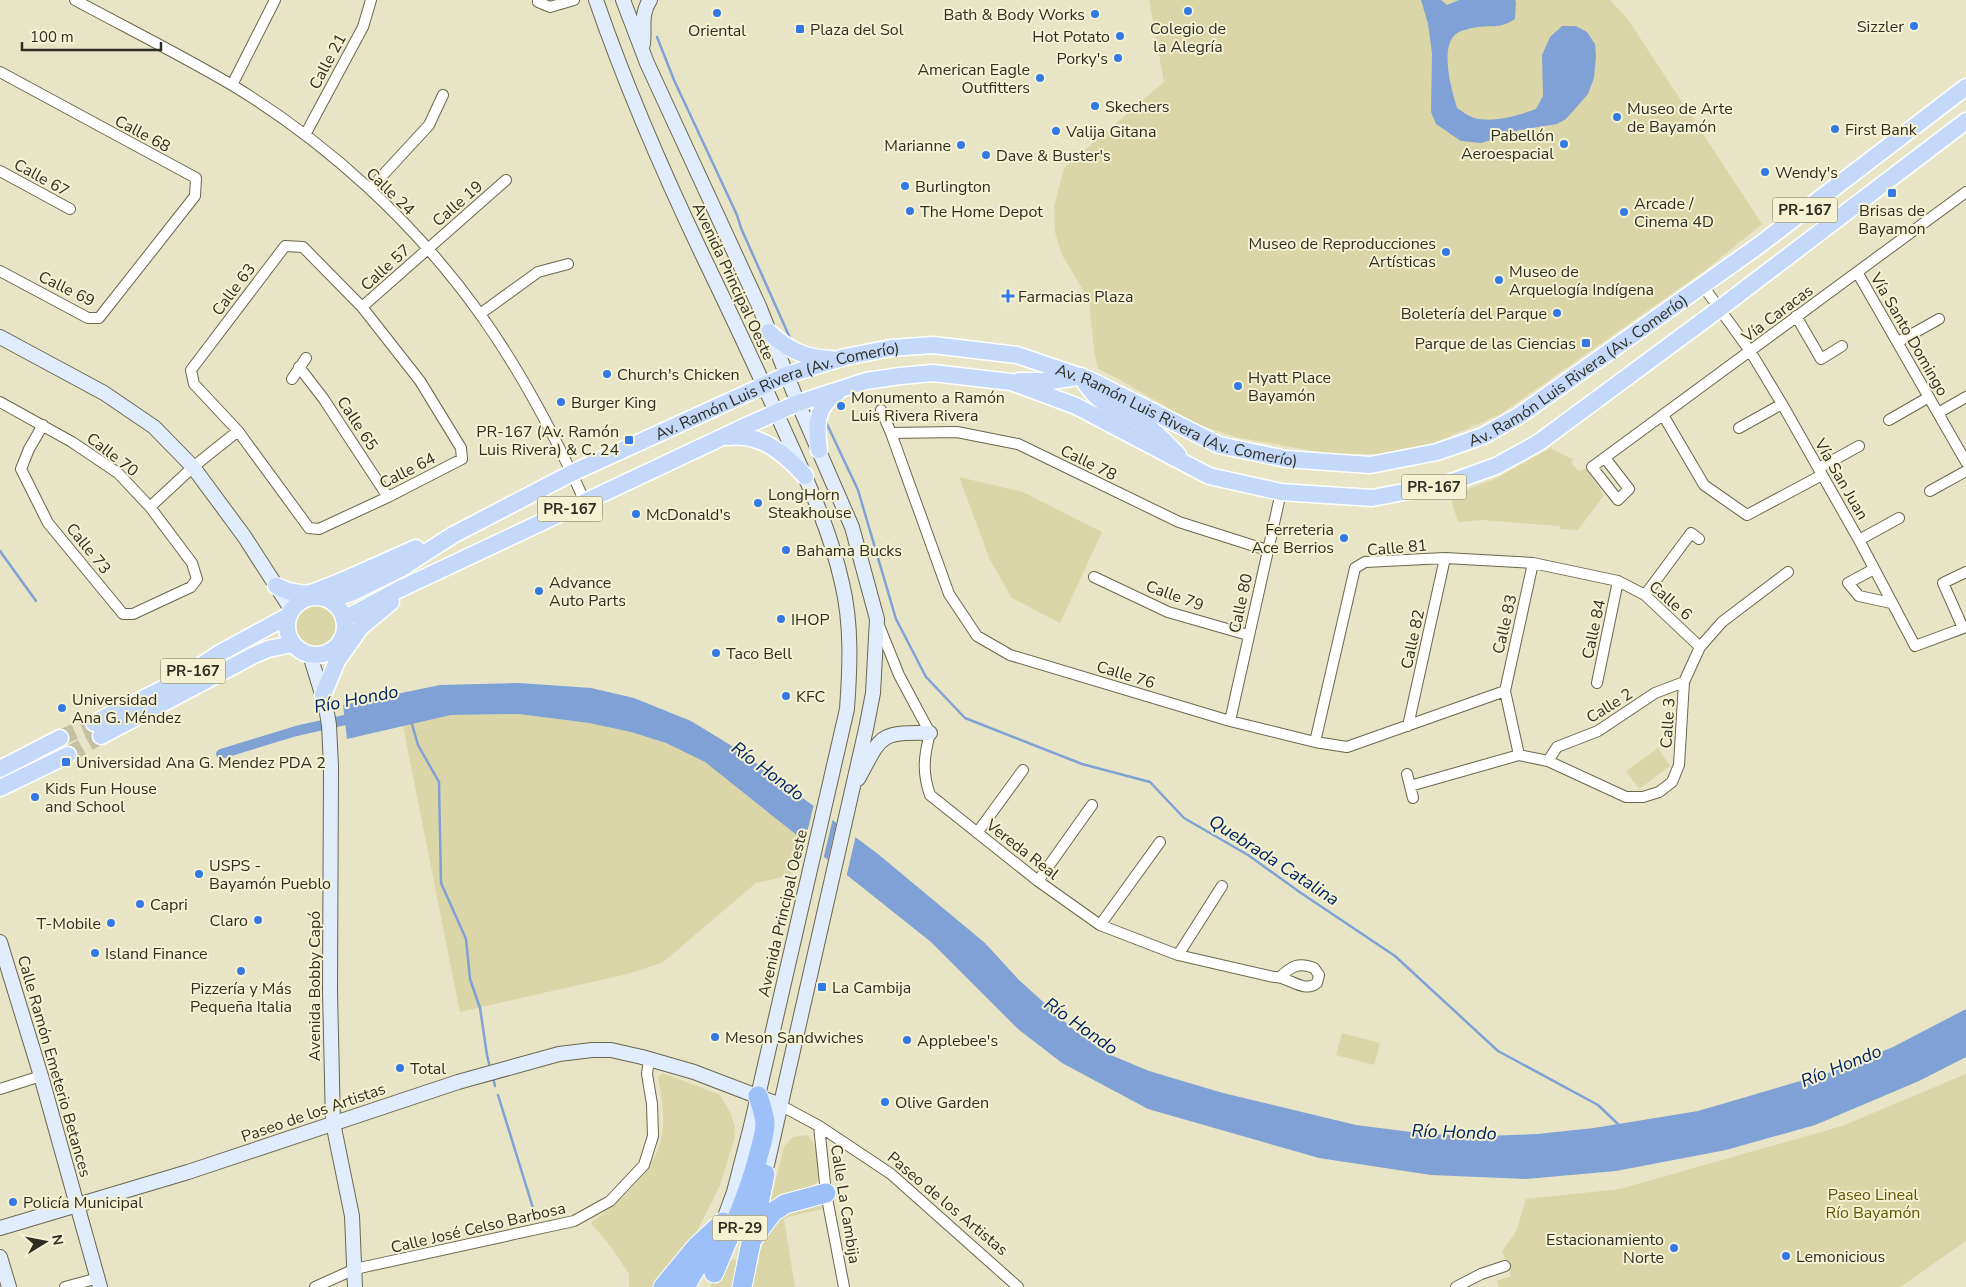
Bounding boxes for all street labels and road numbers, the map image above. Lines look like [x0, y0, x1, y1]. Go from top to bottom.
street label: Calle 21 [304, 30, 352, 93]
street label: Calle 68 [111, 110, 174, 158]
street label: Calle 67 [10, 154, 73, 202]
street label: Calle 24 [361, 163, 420, 221]
street label: Calle 19 [428, 176, 488, 232]
road number: PR-167 [1772, 198, 1838, 222]
street label: Avenida Principal Oeste [687, 199, 779, 364]
street label: Calle 57 [356, 239, 415, 296]
street label: Calle 63 [207, 259, 261, 320]
street label: Calle 69 [35, 266, 98, 312]
street label: Vía Santo Domingo [1864, 268, 1953, 400]
street label: Vía Caracas [1737, 280, 1818, 348]
street label: Av. Ramón Luis Rivera (Av. Comerío) [1466, 289, 1692, 452]
street label: Av. Ramón Luis Rivera (Av. Comerío) [652, 337, 900, 446]
street label: Av. Ramón Luis Rivera (Av. Comerío) [1052, 359, 1298, 472]
street label: Calle 65 [332, 392, 383, 455]
street label: Calle 70 [82, 428, 143, 482]
street label: Vía San Juan [1808, 434, 1873, 524]
street label: Calle 78 [1057, 440, 1120, 486]
street label: Calle 64 [376, 447, 440, 494]
road number: PR-167 [1402, 474, 1466, 500]
road number: PR-167 [538, 496, 602, 522]
street label: Calle 73 [61, 518, 116, 579]
street label: Calle 81 [1366, 534, 1428, 562]
street label: Calle 80 [1224, 571, 1258, 635]
street label: Calle 79 [1143, 575, 1207, 617]
street label: Calle 6 [1644, 576, 1697, 626]
street label: Calle 83 [1487, 592, 1522, 656]
street label: Calle 84 [1577, 597, 1611, 661]
street label: Calle 82 [1396, 607, 1430, 671]
street label: Calle 76 [1094, 656, 1158, 694]
road number: PR-167 [160, 658, 226, 684]
street label: Calle 2 [1582, 683, 1637, 729]
street label: Calle 3 [1655, 697, 1681, 749]
street label: Vereda Real [981, 814, 1064, 885]
street label: Avenida Principal Oeste [753, 827, 813, 999]
street label: Avenida Bobby Capó [304, 911, 326, 1061]
street label: Calle Ramón Emeterio Betances [12, 953, 96, 1180]
street label: Paseo de los Artistas [238, 1078, 388, 1148]
street label: Calle La Cambija [825, 1143, 865, 1265]
street label: Paseo de los Artistas [882, 1147, 1012, 1261]
street label: Calle José Celso Barbosa [389, 1197, 568, 1259]
road number: PR-29 [712, 1216, 768, 1240]

